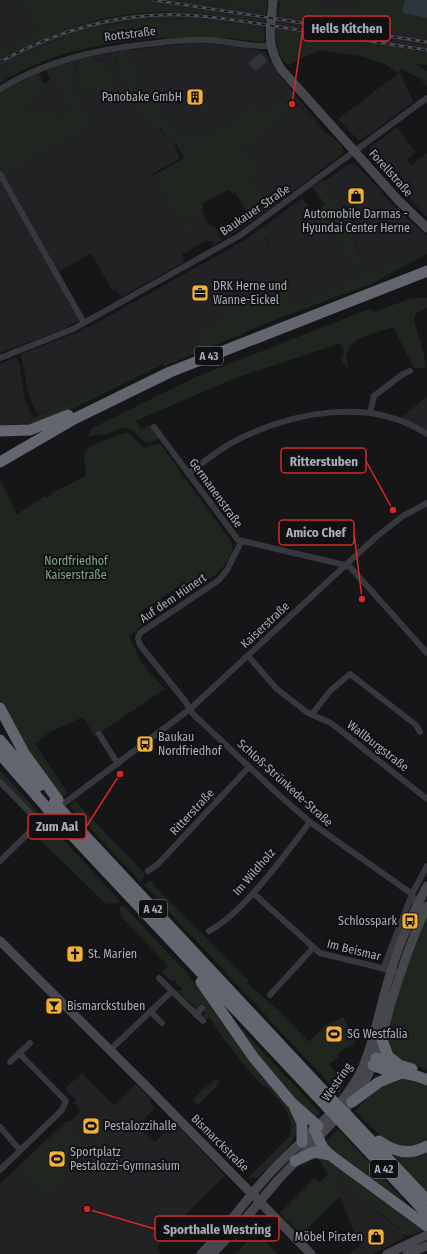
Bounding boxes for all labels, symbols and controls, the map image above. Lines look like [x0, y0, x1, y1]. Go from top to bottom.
callout: Hells Kitchen [303, 16, 390, 41]
text: Hells Kitchen [311, 21, 383, 36]
street label: Rottstraße [104, 24, 157, 44]
building icon: Panobake GmbH [185, 87, 205, 107]
place label: Panobake GmbH [102, 90, 182, 104]
street label: Forellstraße [366, 147, 416, 199]
street label: Baukauer Straße [217, 181, 293, 238]
shop icon: Automobile Darmas - Hyundai Center Herne [346, 186, 366, 206]
place label: Automobile Darmas - Hyundai Center Herne [302, 207, 410, 235]
place label: DRK Herne und Wanne-Eickel [213, 279, 287, 307]
office icon: DRK Herne und Wanne-Eickel [190, 283, 210, 303]
road number: A 43 [195, 347, 223, 365]
callout: Ritterstuben [281, 448, 366, 473]
text: Ritterstuben [290, 454, 358, 469]
street label: Germanenstraße [186, 456, 246, 530]
callout: Amico Chef [279, 520, 354, 545]
text: Amico Chef [285, 525, 348, 540]
park label: Nordfriedhof Kaiserstraße [44, 554, 109, 582]
street label: Auf dem Hünert [137, 571, 209, 625]
street label: Kaiserstraße [238, 599, 292, 651]
street label: Wallburgstraße [345, 718, 412, 774]
place label: Baukau Nordfriedhof [158, 730, 223, 758]
bus stop icon: Baukau Nordfriedhof [135, 734, 155, 754]
street label: Schloß-Strünkede-Straße [234, 737, 336, 830]
street label: Ritterstraße [167, 786, 217, 838]
callout: Zum Aal [28, 814, 86, 839]
text: Zum Aal [36, 819, 79, 834]
street label: Im Wildholz [230, 846, 278, 898]
road number: A 42 [139, 900, 167, 918]
bus stop icon: Schlosspark [400, 911, 420, 931]
place label: Schlosspark [338, 914, 397, 928]
street label: Im Beismar [326, 937, 383, 964]
church icon: St. Marien [65, 944, 85, 964]
place label: St. Marien [88, 947, 137, 961]
bar icon: Bismarckstuben [44, 996, 64, 1016]
place label: Bismarckstuben [67, 999, 145, 1013]
sports icon: SG Westfalia [324, 1024, 344, 1044]
place label: SG Westfalia [347, 1027, 408, 1041]
street label: Westring [319, 1060, 355, 1104]
street label: Bismarckstraße [188, 1111, 252, 1175]
sports icon: Pestalozzihalle [81, 1116, 101, 1136]
place label: Pestalozzihalle [104, 1119, 177, 1133]
place label: Sportplatz Pestalozzi-Gymnasium [70, 1145, 180, 1173]
sports icon: Sportplatz Pestalozzi-Gymnasium [47, 1149, 67, 1169]
road number: A 42 [370, 1160, 398, 1178]
callout: Sporthalle Westring [155, 1216, 279, 1241]
text: Sporthalle Westring [163, 1222, 271, 1237]
shop icon: Möbel Piraten [366, 1227, 386, 1247]
place label: Möbel Piraten [295, 1230, 363, 1244]

